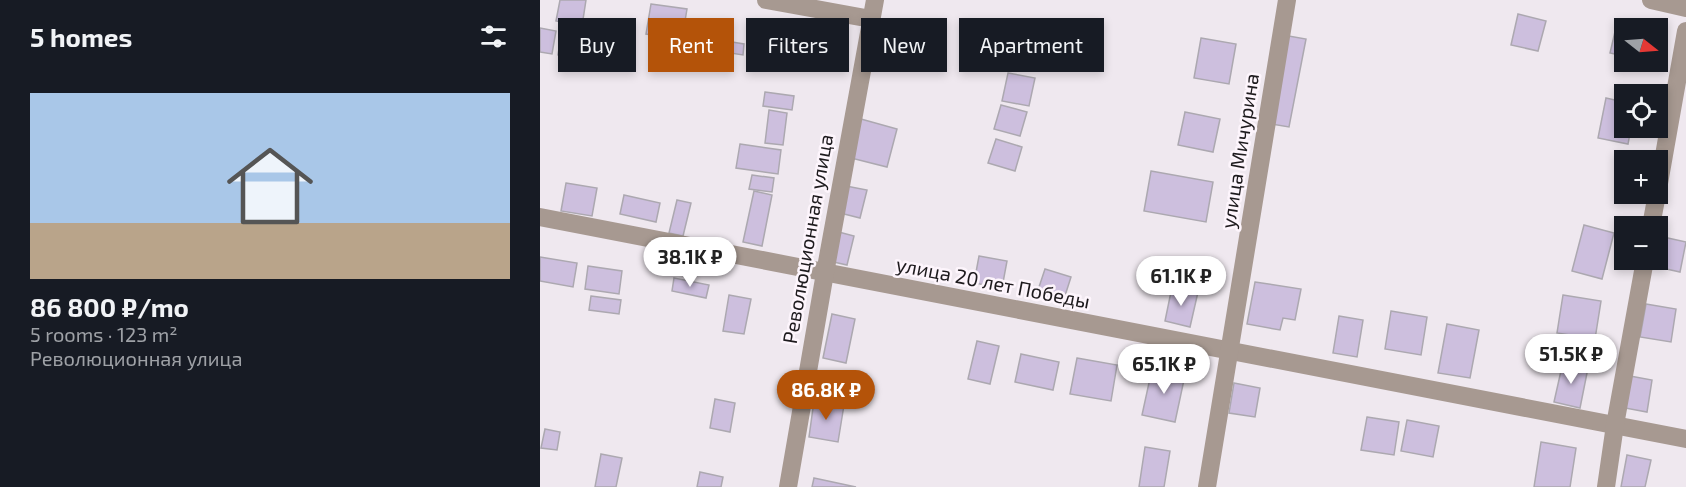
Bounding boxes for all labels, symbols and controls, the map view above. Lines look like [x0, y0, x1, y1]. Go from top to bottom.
chip: Buy [558, 18, 636, 72]
chip: Rent [648, 18, 734, 72]
chip: Filters [746, 18, 849, 72]
chip: New [861, 18, 947, 72]
chip: Apartment [959, 18, 1104, 72]
north arrow [1614, 18, 1668, 72]
map controls [1614, 18, 1668, 270]
icon: filters [477, 20, 510, 53]
text: 5 homes [30, 21, 132, 52]
street label: улица Мичурина [1215, 71, 1264, 230]
button: locate [1614, 84, 1668, 138]
icon: home [216, 132, 324, 240]
street label: Революционная улица [777, 132, 838, 346]
button: + [1614, 150, 1668, 204]
button: − [1614, 216, 1668, 270]
pin: 38.1K ₽ [635, 237, 745, 288]
text: 38.1K ₽ [657, 244, 723, 268]
street label: улица 20 лет Победы [894, 251, 1092, 314]
pin: 61.1K ₽ [1126, 256, 1236, 307]
text: 61.1K ₽ [1150, 263, 1212, 287]
text: 86 800 ₽/mo [30, 291, 189, 322]
text: 5 rooms · 123 m² [30, 322, 178, 346]
pin: 51.5K ₽ [1516, 334, 1626, 385]
text: 51.5K ₽ [1539, 341, 1603, 365]
pin: 65.1K ₽ [1109, 344, 1219, 395]
text: Революционная улица [30, 346, 243, 370]
text: 65.1K ₽ [1132, 351, 1196, 375]
pin: 86.8K ₽ [771, 370, 881, 421]
text: 86.8K ₽ [791, 377, 861, 401]

